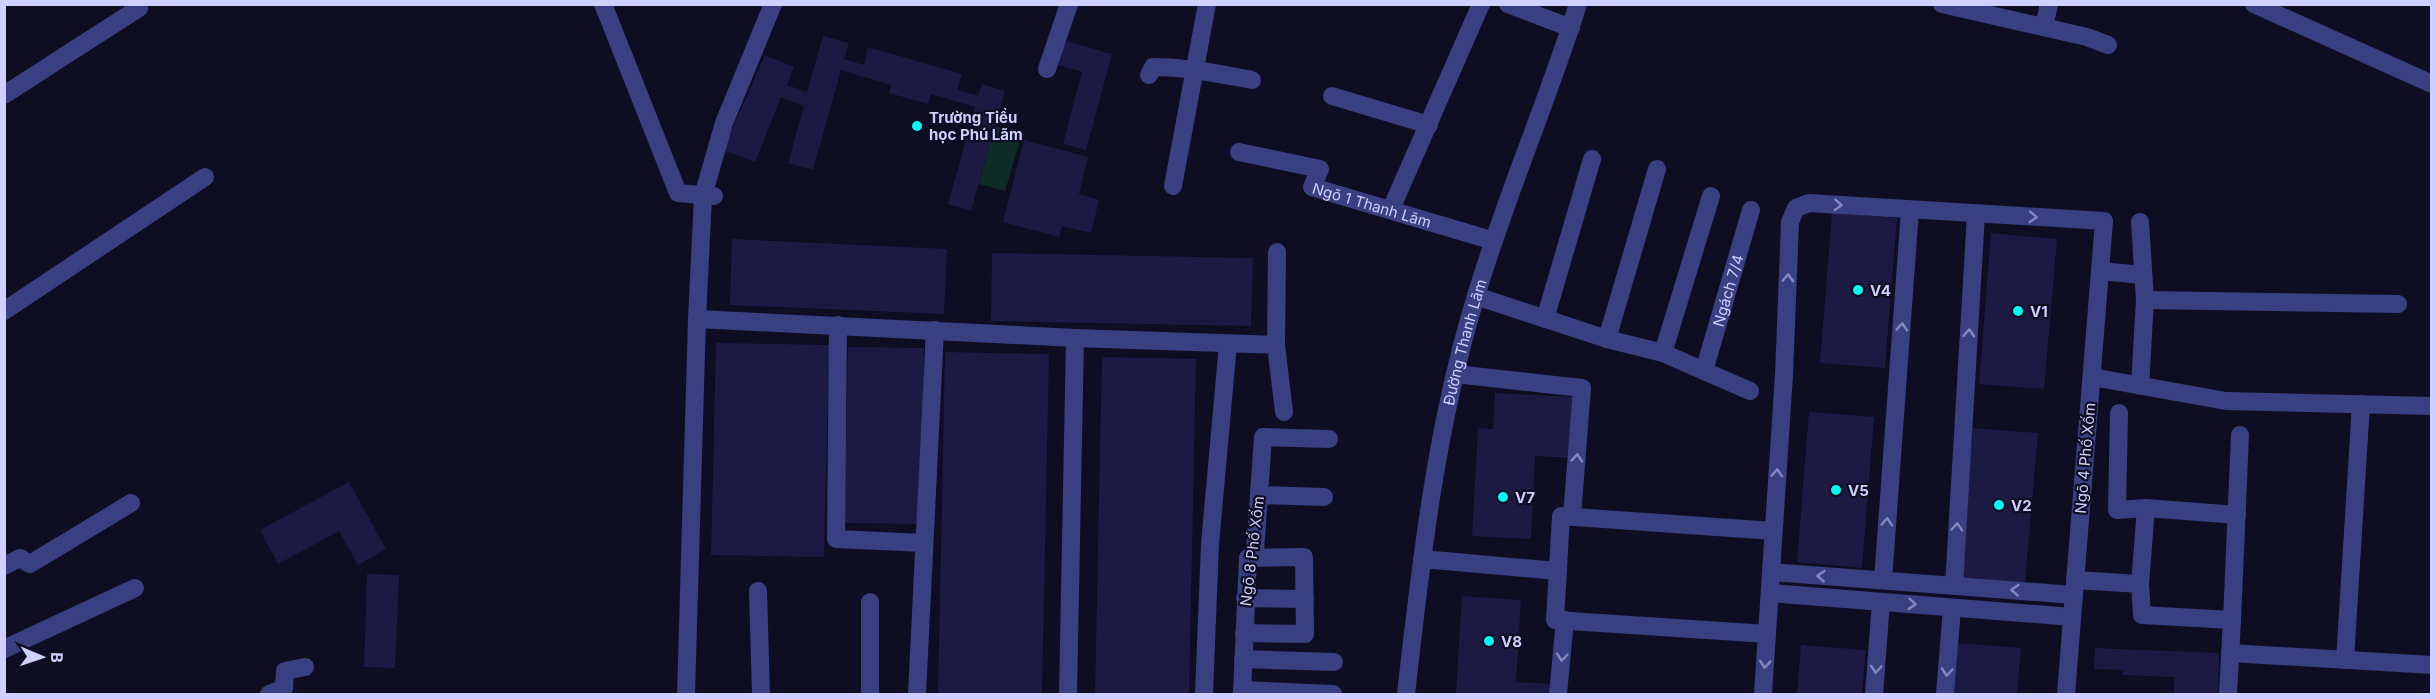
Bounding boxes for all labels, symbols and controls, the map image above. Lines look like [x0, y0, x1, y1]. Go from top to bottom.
place label: Trường Tiểu học Phú Lãm [929, 108, 1023, 144]
marker: Trường Tiểu học Phú Lãm [910, 119, 924, 133]
street label: Ngõ 1 Thanh Lãm [1310, 178, 1434, 231]
one-way arrow [1834, 199, 1843, 212]
one-way arrow [2028, 211, 2037, 224]
street label: Ngách 7/4 [1708, 252, 1747, 329]
one-way arrow [1781, 274, 1794, 283]
street label: Đường Thanh Lãm [1439, 277, 1490, 407]
place label: V4 [1870, 281, 1891, 300]
marker: V4 [1851, 283, 1865, 297]
place label: V1 [2030, 302, 2048, 321]
marker: V1 [2011, 304, 2025, 318]
one-way arrow [1895, 323, 1908, 332]
one-way arrow [1962, 328, 1975, 337]
street label: Ngõ 4 Phố Xốm [2071, 402, 2099, 514]
one-way arrow [1570, 454, 1583, 463]
one-way arrow [1770, 469, 1783, 478]
place label: V5 [1848, 481, 1869, 500]
marker: V5 [1829, 483, 1843, 497]
place label: V7 [1515, 488, 1535, 507]
marker: V7 [1496, 490, 1510, 504]
street label: Ngõ 8 Phố Xốm [1236, 495, 1268, 607]
place label: V2 [2011, 496, 2032, 515]
marker: V2 [1992, 498, 2006, 512]
one-way arrow [1880, 517, 1893, 526]
one-way arrow [1951, 523, 1964, 532]
one-way arrow [1816, 569, 1825, 582]
one-way arrow [2011, 584, 2020, 597]
one-way arrow [1908, 597, 1917, 610]
north arrow [12, 627, 72, 687]
place label: V8 [1501, 632, 1522, 651]
marker: V8 [1482, 634, 1496, 648]
text: B [47, 652, 67, 663]
one-way arrow [1556, 653, 1569, 662]
one-way arrow [1759, 660, 1772, 669]
one-way arrow [1869, 665, 1882, 674]
one-way arrow [1941, 667, 1954, 677]

